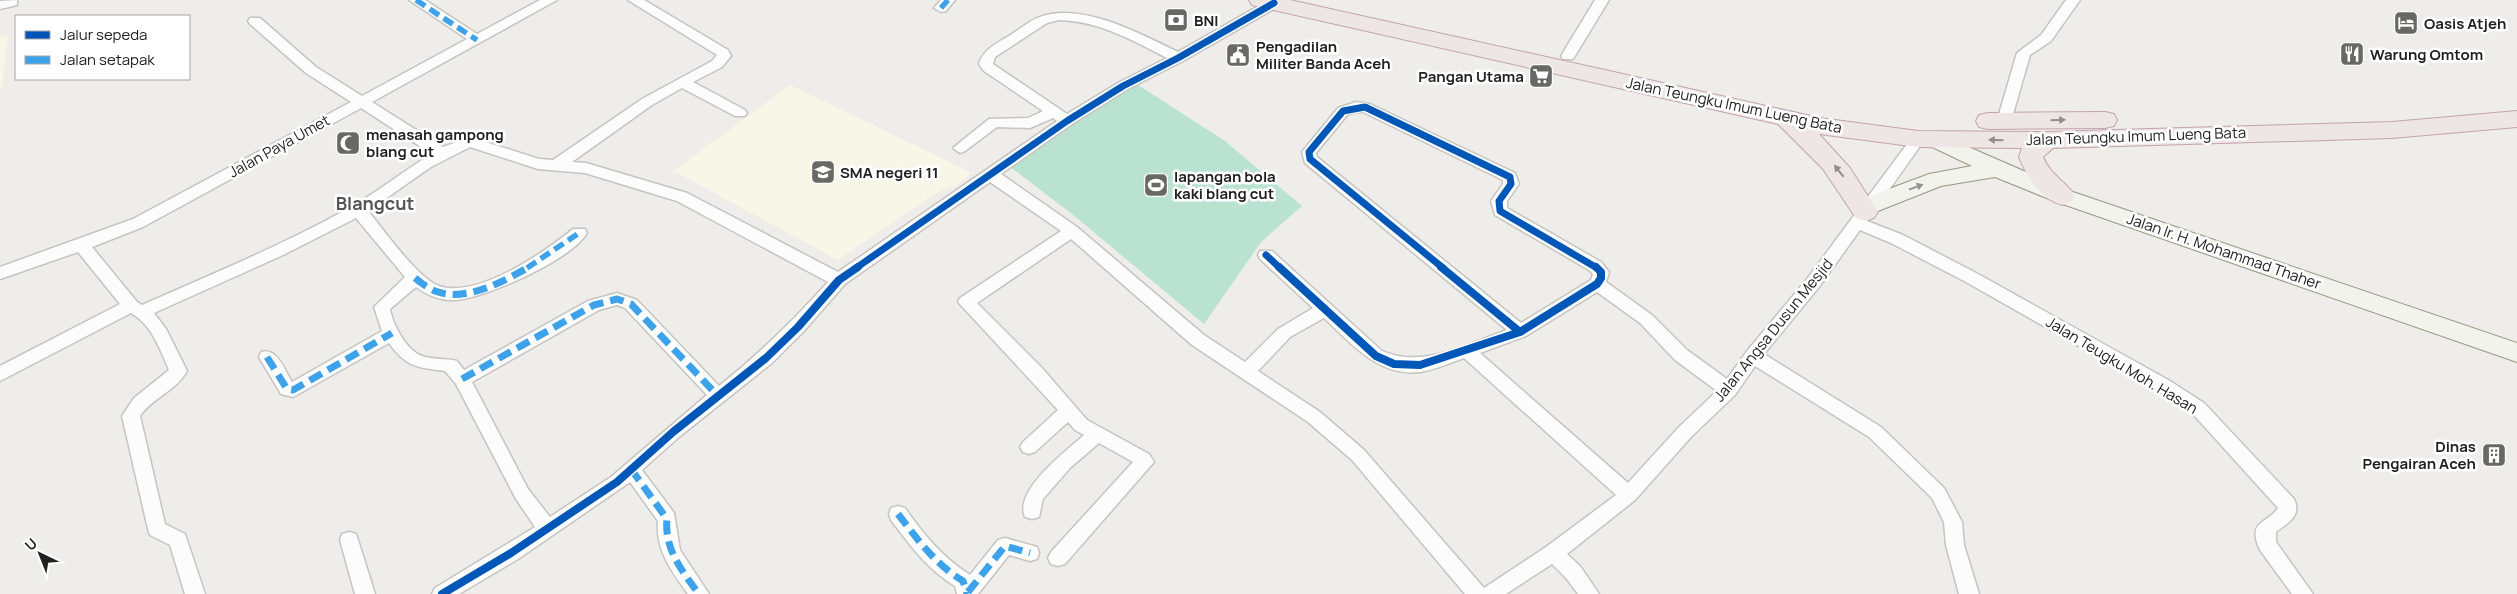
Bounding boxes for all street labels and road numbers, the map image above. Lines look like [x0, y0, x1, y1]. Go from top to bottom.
street label: Jalan Teungku Imum Lueng Bata [1624, 72, 1844, 138]
street label: Jalan Paya Umet [225, 110, 333, 182]
street label: Jalan Teungku Imum Lueng Bata [2026, 122, 2246, 150]
street label: Jalan Ir. H. Mohammad Thaher [2124, 208, 2325, 294]
street label: Jalan Angsa Dusun Mesjid [1709, 254, 1837, 406]
street label: Jalan Teugku Moh. Hasan [2042, 311, 2202, 419]

